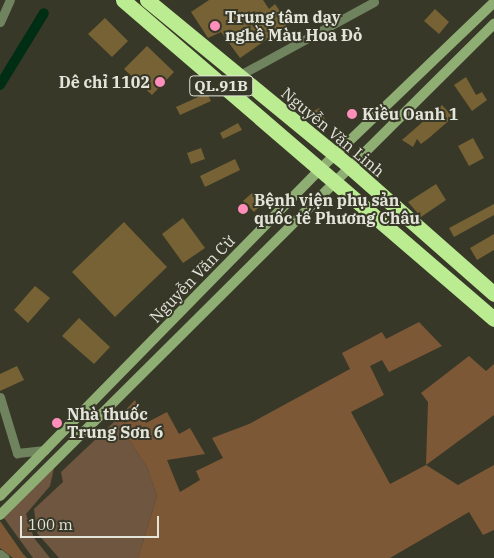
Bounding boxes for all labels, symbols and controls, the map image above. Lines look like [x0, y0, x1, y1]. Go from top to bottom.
place label: Trung tâm dạy nghề Màu Hoa Đỏ [225, 7, 362, 45]
marker: Trung tâm dạy nghề Màu Hoa Đỏ [209, 20, 221, 32]
place label: Dê chỉ 1102 [59, 72, 150, 92]
road number: QL.91B [188, 74, 254, 98]
marker: Dê chỉ 1102 [154, 76, 166, 88]
street label: Nguyễn Văn Linh [278, 83, 388, 181]
place label: Kiều Oanh 1 [362, 104, 458, 124]
marker: Kiều Oanh 1 [346, 108, 358, 120]
place label: Bệnh viện phụ sản quốc tế Phương Châu [254, 190, 420, 228]
marker: Bệnh viện phụ sản quốc tế Phương Châu [236, 202, 250, 216]
street label: Nguyễn Văn Cừ [145, 231, 239, 327]
place label: Nhà thuốc Trung Sơn 6 [67, 404, 163, 442]
marker: Nhà thuốc Trung Sơn 6 [51, 417, 63, 429]
scale bar [22, 506, 161, 538]
text: 100 m [28, 515, 73, 534]

